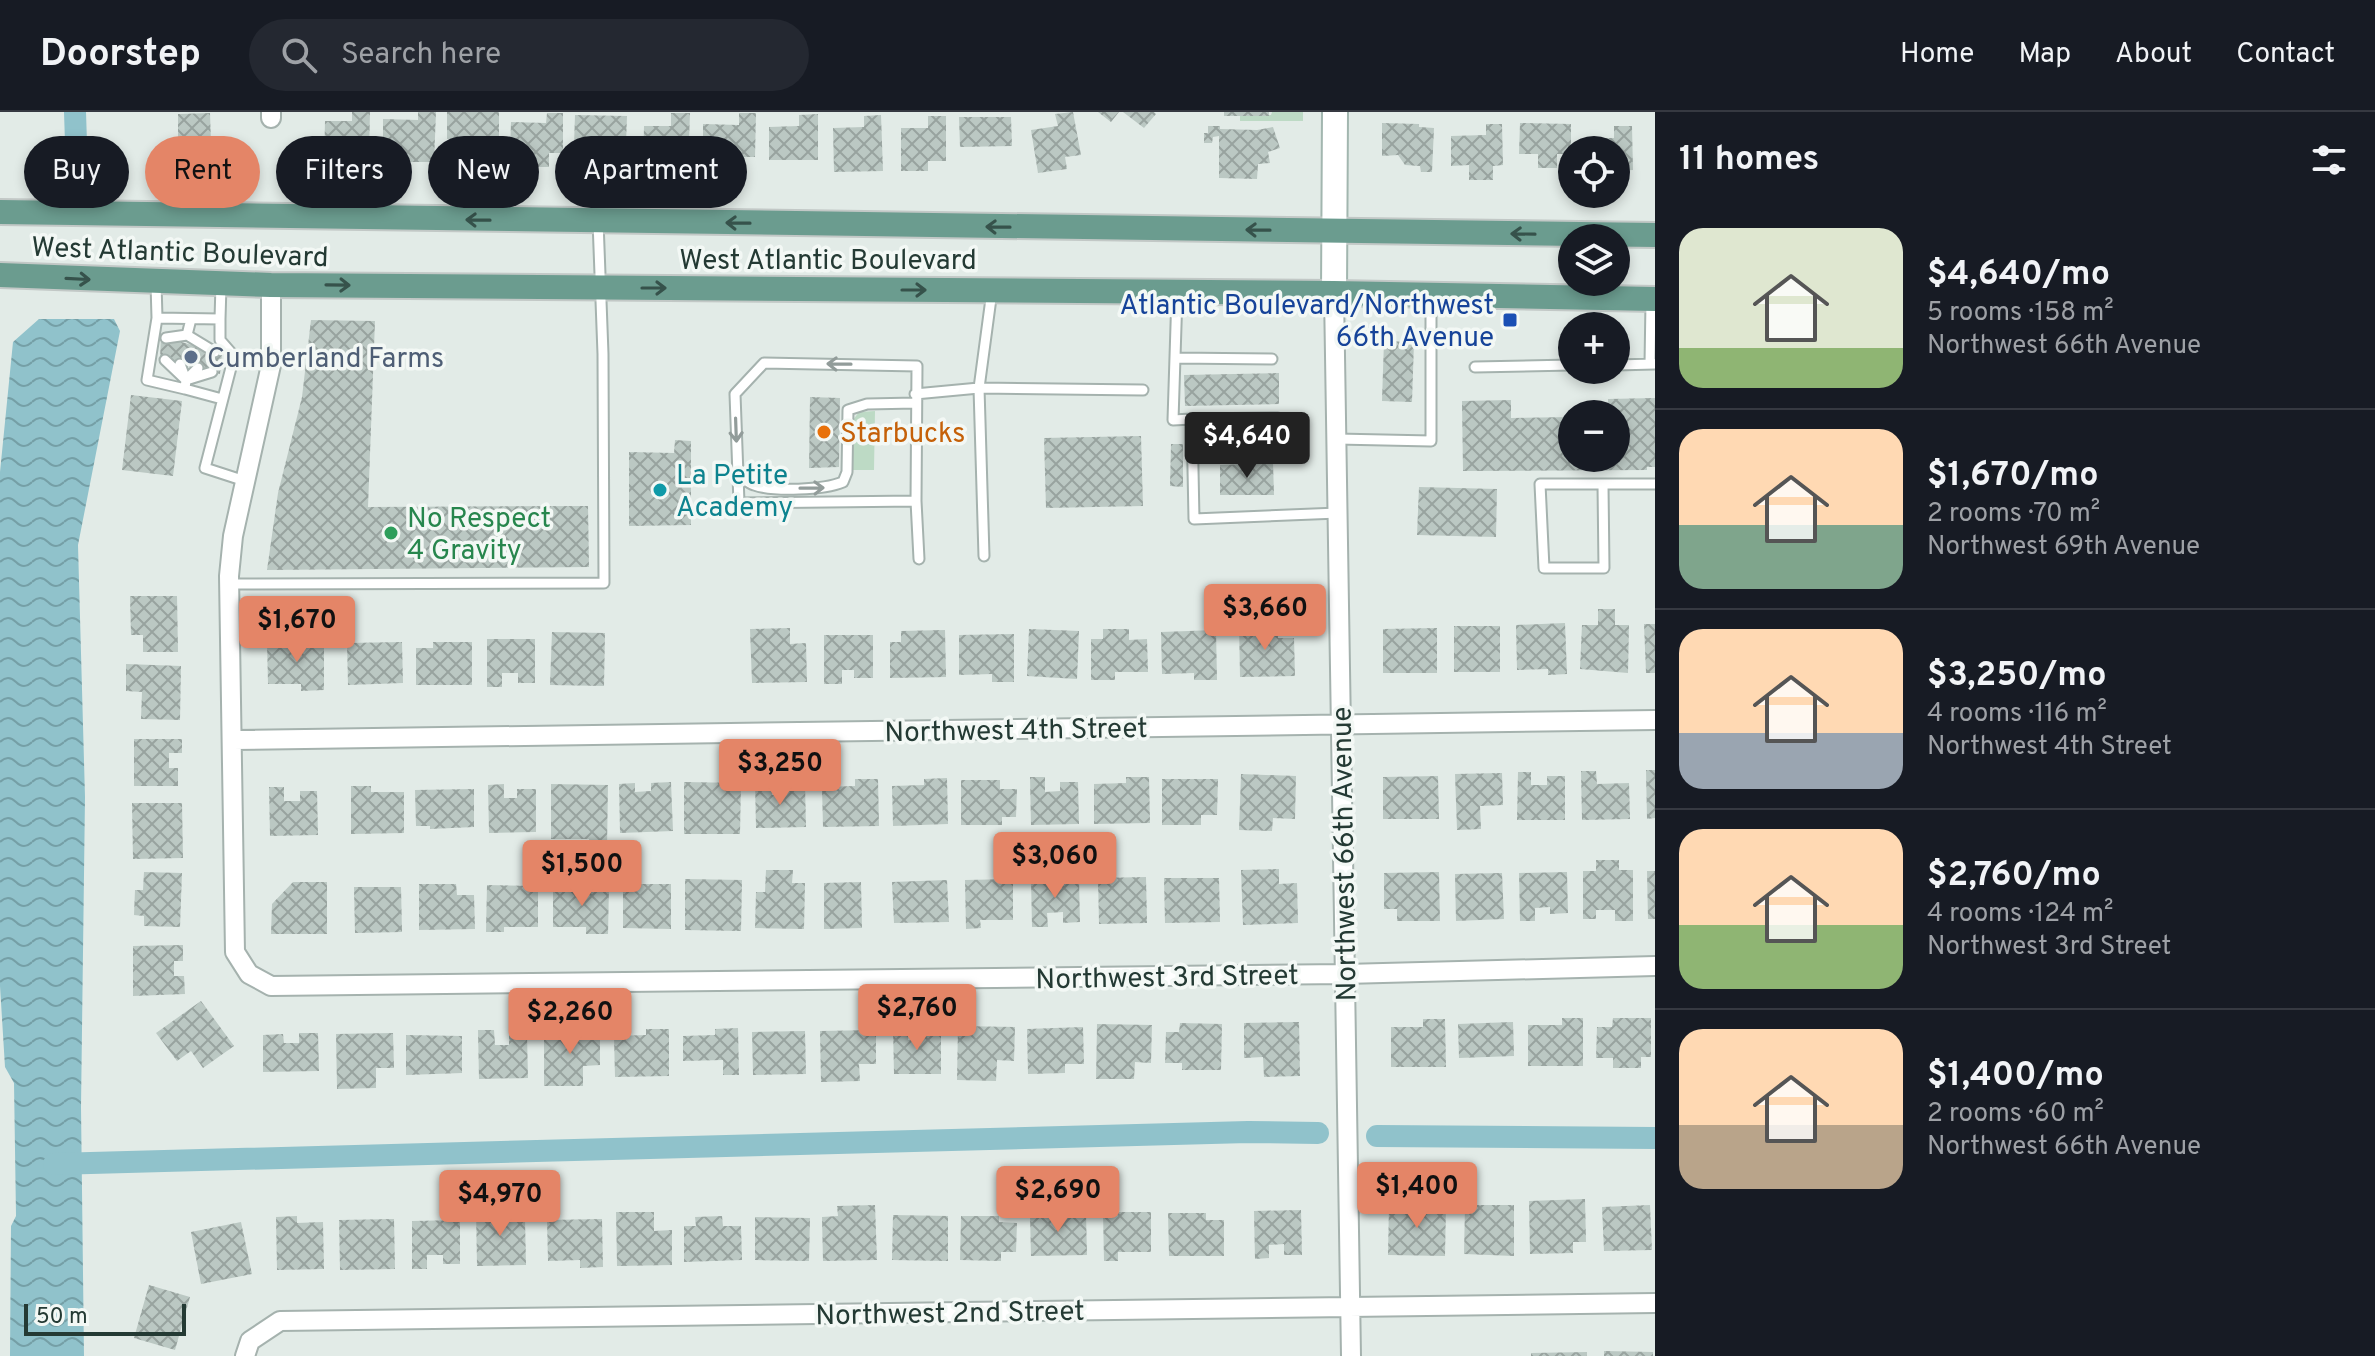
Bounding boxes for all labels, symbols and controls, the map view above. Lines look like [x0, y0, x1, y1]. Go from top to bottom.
search box [249, 19, 809, 91]
text: Doorstep [40, 31, 201, 80]
icon: search [277, 33, 321, 77]
text: Search here [341, 37, 501, 74]
text: Home [1900, 37, 1974, 73]
text: Map [2018, 37, 2071, 73]
text: About [2115, 37, 2192, 73]
text: Contact [2236, 37, 2335, 73]
chip: Buy [24, 136, 129, 208]
chip: Rent [145, 136, 260, 208]
chip: Filters [276, 136, 412, 208]
chip: New [428, 136, 539, 208]
chip: Apartment [555, 136, 747, 208]
map controls [1558, 136, 1630, 472]
button: locate [1558, 136, 1630, 208]
icon: filters [2307, 138, 2351, 182]
text: 11 homes [1679, 139, 1819, 182]
one-way arrow [465, 212, 492, 227]
one-way arrow [725, 215, 752, 231]
one-way arrow [985, 219, 1012, 235]
one-way arrow [1245, 223, 1272, 238]
button: layers [1558, 224, 1630, 296]
one-way arrow [1510, 226, 1537, 241]
street label: West Atlantic Boulevard [31, 231, 329, 277]
street label: West Atlantic Boulevard [679, 244, 977, 280]
text: $4,640/mo [1927, 254, 2110, 297]
icon: home [1743, 260, 1839, 356]
one-way arrow [64, 272, 91, 287]
one-way arrow [324, 277, 351, 293]
one-way arrow [640, 280, 667, 296]
one-way arrow [900, 282, 927, 298]
place label: Atlantic Boulevard/Northwest 66th Avenue [1119, 289, 1494, 357]
text: 5 rooms · 158 m² [1927, 297, 2114, 330]
marker: Atlantic Boulevard/Northwest 66th Avenue [1501, 311, 1519, 329]
button: + [1558, 312, 1630, 384]
text: Northwest 66th Avenue [1927, 330, 2201, 363]
place label: Cumberland Farms [207, 342, 444, 378]
marker: Cumberland Farms [182, 348, 200, 366]
one-way arrow [826, 357, 853, 372]
button: − [1558, 400, 1630, 472]
pin: $4,640 [1182, 412, 1312, 480]
one-way arrow [729, 416, 744, 443]
place label: Starbucks [840, 417, 965, 453]
text: $4,640 [1203, 421, 1291, 454]
marker: Starbucks [815, 423, 833, 441]
text: $1,670/mo [1927, 455, 2099, 498]
place label: La Petite Academy [676, 459, 793, 527]
icon: home [1743, 461, 1839, 557]
one-way arrow [798, 480, 825, 496]
marker: La Petite Academy [651, 481, 669, 499]
text: 2 rooms · 70 m² [1927, 498, 2100, 531]
place label: No Respect 4 Gravity [407, 502, 551, 570]
marker: No Respect 4 Gravity [382, 524, 400, 542]
text: Northwest 69th Avenue [1927, 531, 2200, 564]
pin: $3,660 [1200, 584, 1330, 652]
text: $3,660 [1222, 593, 1308, 626]
pin: $1,670 [232, 596, 362, 664]
text: $1,670 [257, 605, 337, 638]
text: $3,250/mo [1927, 655, 2106, 698]
icon: home [1743, 661, 1839, 757]
text: 4 rooms · 116 m² [1927, 698, 2107, 731]
street label: Northwest 66th Avenue [1325, 706, 1367, 1002]
street label: Northwest 4th Street [884, 712, 1148, 752]
text: Northwest 4th Street [1927, 731, 2172, 764]
pin: $3,250 [715, 739, 845, 807]
text: $3,250 [737, 748, 823, 781]
pin: $3,060 [990, 832, 1120, 900]
pin: $1,500 [517, 840, 647, 908]
text: $3,060 [1011, 841, 1099, 874]
text: $1,500 [541, 849, 623, 882]
text: $2,760/mo [1927, 855, 2101, 898]
icon: home [1743, 861, 1839, 957]
text: 4 rooms · 124 m² [1927, 898, 2114, 931]
text: Northwest 3rd Street [1927, 931, 2171, 964]
street label: Northwest 3rd Street [1035, 959, 1299, 999]
pin: $2,760 [852, 984, 982, 1052]
pin: $2,260 [505, 988, 635, 1056]
text: $2,760 [876, 993, 958, 1026]
text: $2,260 [526, 997, 614, 1030]
text: $1,400/mo [1927, 1055, 2104, 1098]
icon: home [1743, 1061, 1839, 1157]
text: 2 rooms · 60 m² [1927, 1098, 2104, 1131]
text: Northwest 66th Avenue [1927, 1131, 2201, 1164]
pin: $1,400 [1352, 1162, 1482, 1230]
pin: $2,690 [993, 1166, 1123, 1234]
pin: $4,970 [435, 1170, 565, 1238]
text: $1,400 [1375, 1171, 1459, 1204]
text: $2,690 [1014, 1175, 1102, 1208]
text: $4,970 [457, 1179, 543, 1212]
street label: Northwest 2nd Street [815, 1295, 1085, 1335]
scale bar [24, 1300, 186, 1336]
text: 50 m [36, 1304, 88, 1331]

